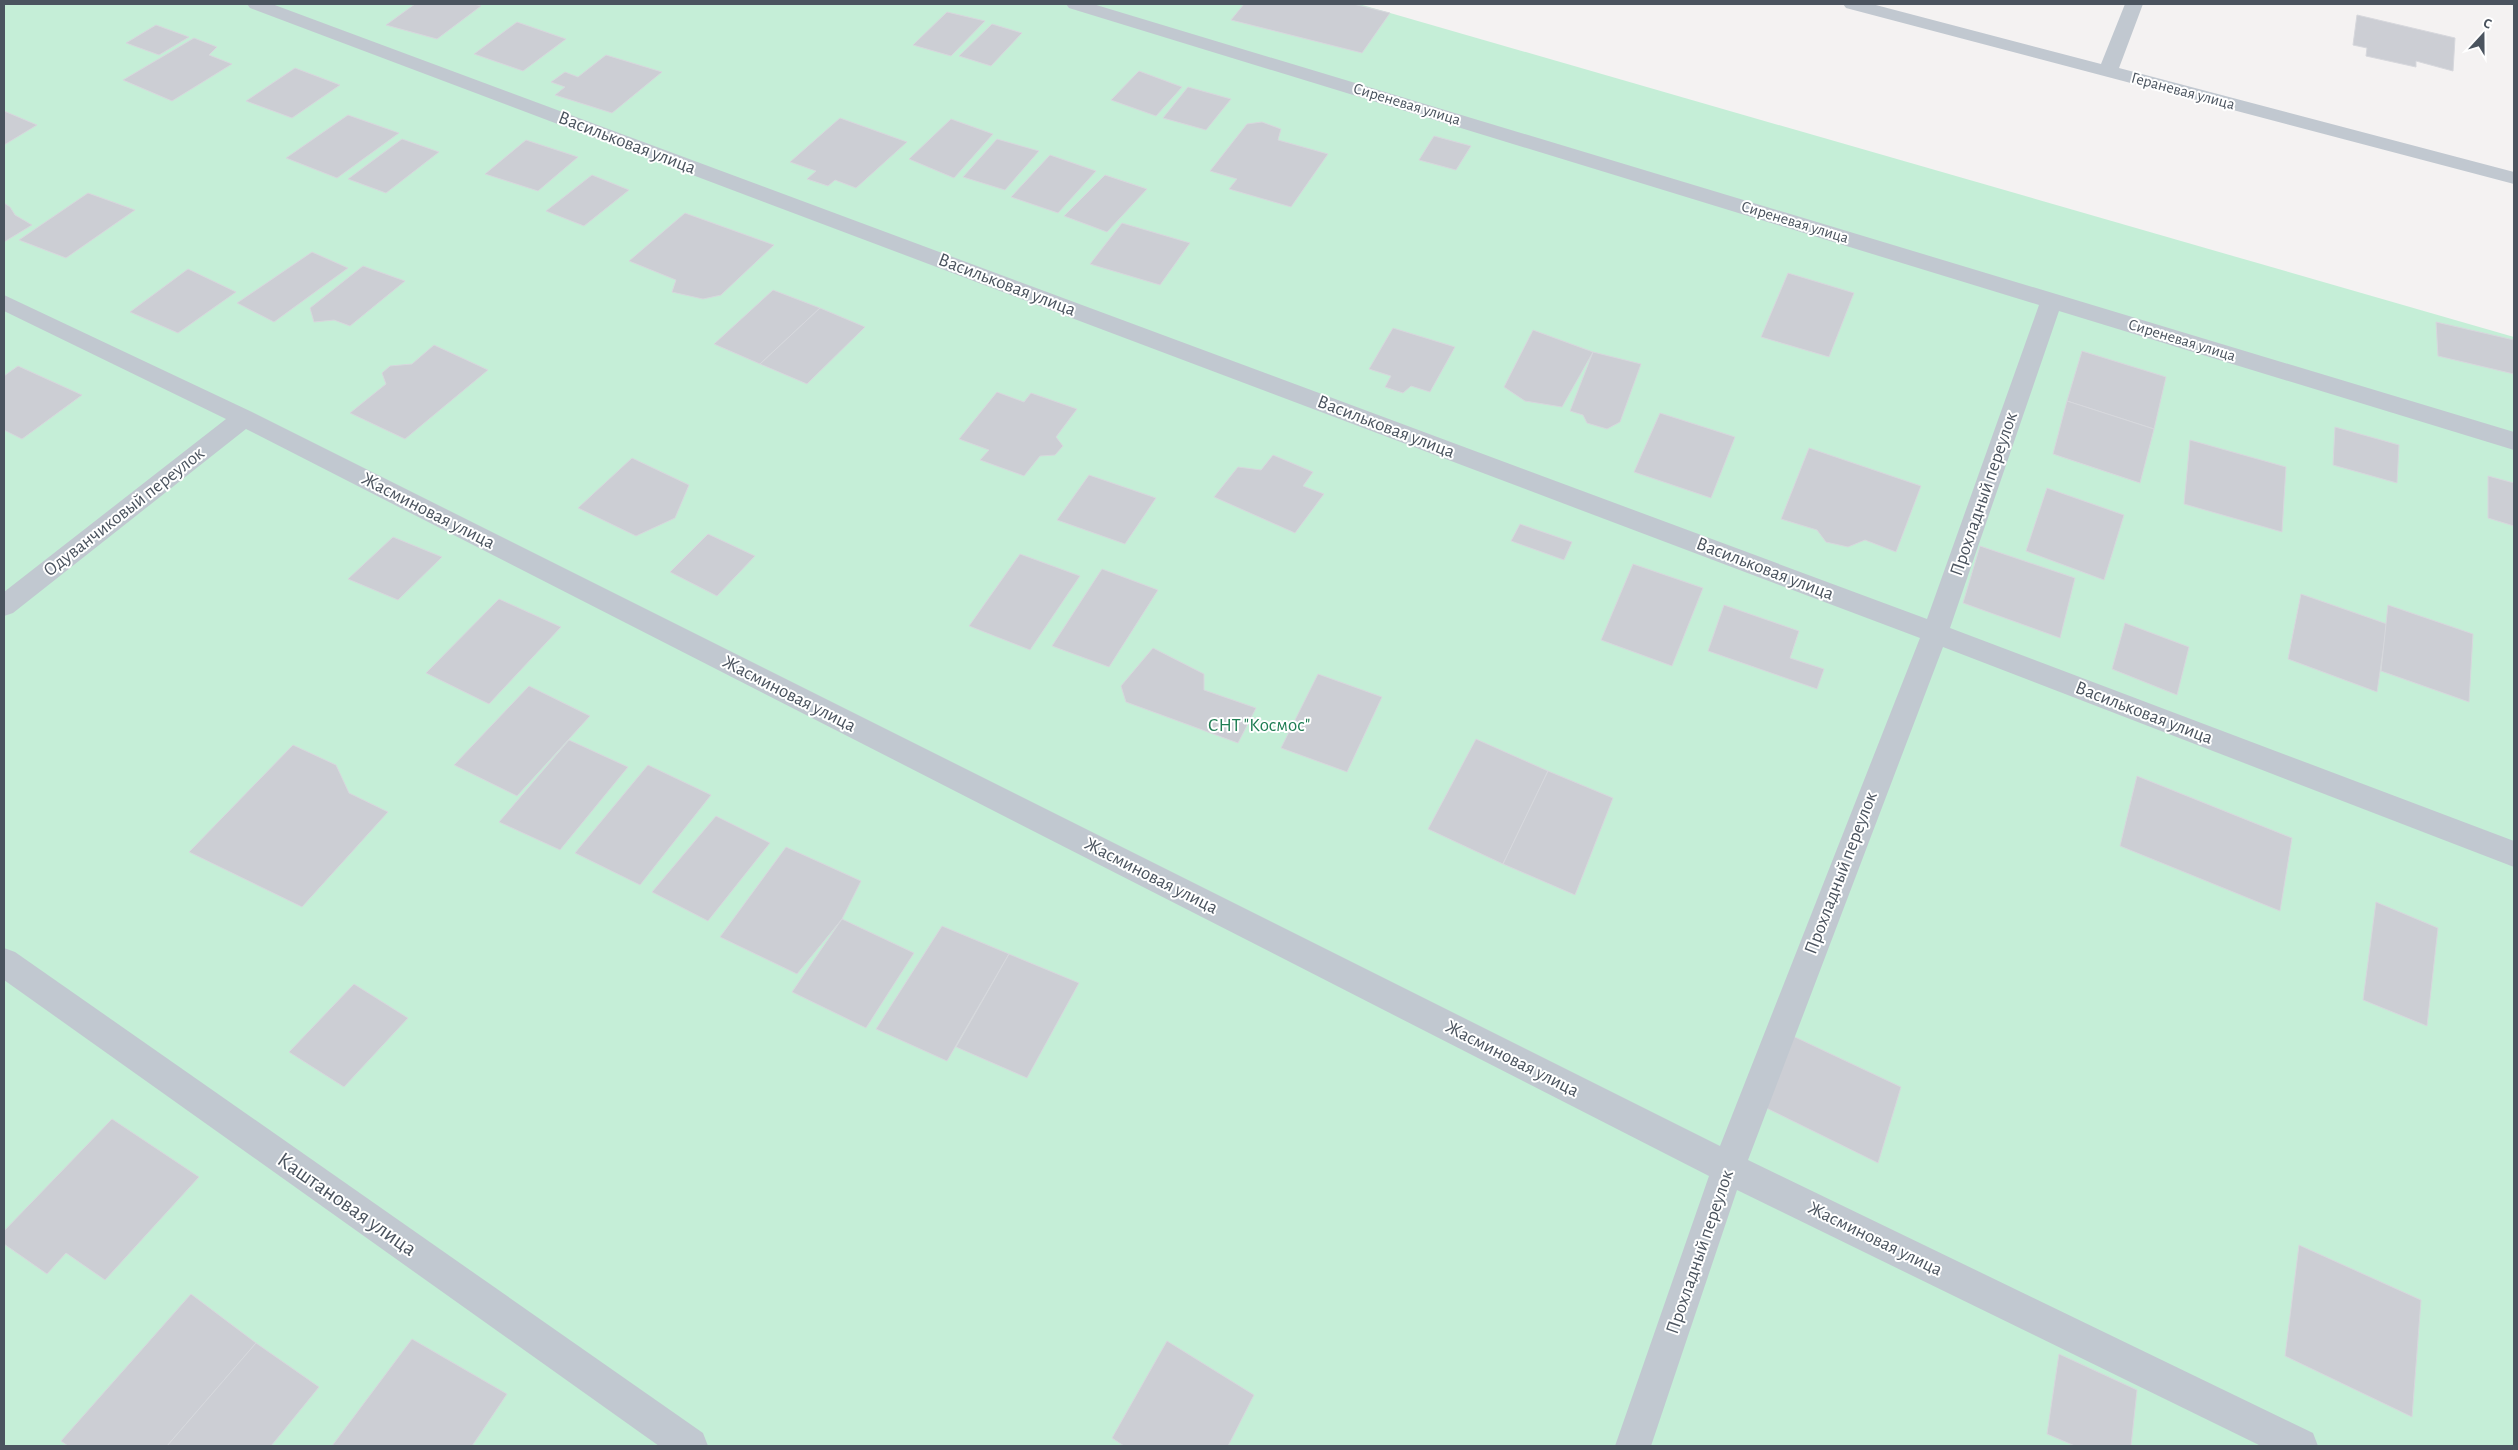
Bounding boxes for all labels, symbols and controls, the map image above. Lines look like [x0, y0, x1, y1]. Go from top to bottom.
north arrow [2458, 10, 2508, 60]
text: С [2481, 16, 2494, 32]
street label: Гераневая улица [2129, 69, 2237, 113]
street label: Сиреневая улица [1351, 80, 1463, 129]
street label: Васильковая улица [556, 108, 699, 178]
street label: Сиреневая улица [1739, 198, 1851, 247]
street label: Васильковая улица [936, 250, 1079, 320]
street label: Сиреневая улица [2126, 316, 2238, 365]
street label: Васильковая улица [1315, 392, 1458, 462]
street label: Прохладный переулок [1947, 409, 2021, 579]
street label: Одуванчиковый переулок [40, 443, 208, 580]
street label: Жасминовая улица [358, 469, 498, 553]
street label: Васильковая улица [1694, 534, 1837, 604]
street label: Жасминовая улица [719, 652, 859, 736]
street label: Васильковая улица [2073, 678, 2216, 748]
park label: СНТ "Космос" [1208, 716, 1310, 735]
street label: Прохладный переулок [1801, 789, 1881, 957]
street label: Жасминовая улица [1081, 834, 1221, 918]
street label: Жасминовая улица [1442, 1017, 1582, 1101]
street label: Каштановая улица [274, 1148, 420, 1260]
street label: Прохладный переулок [1663, 1167, 1737, 1337]
street label: Жасминовая улица [1805, 1198, 1945, 1280]

